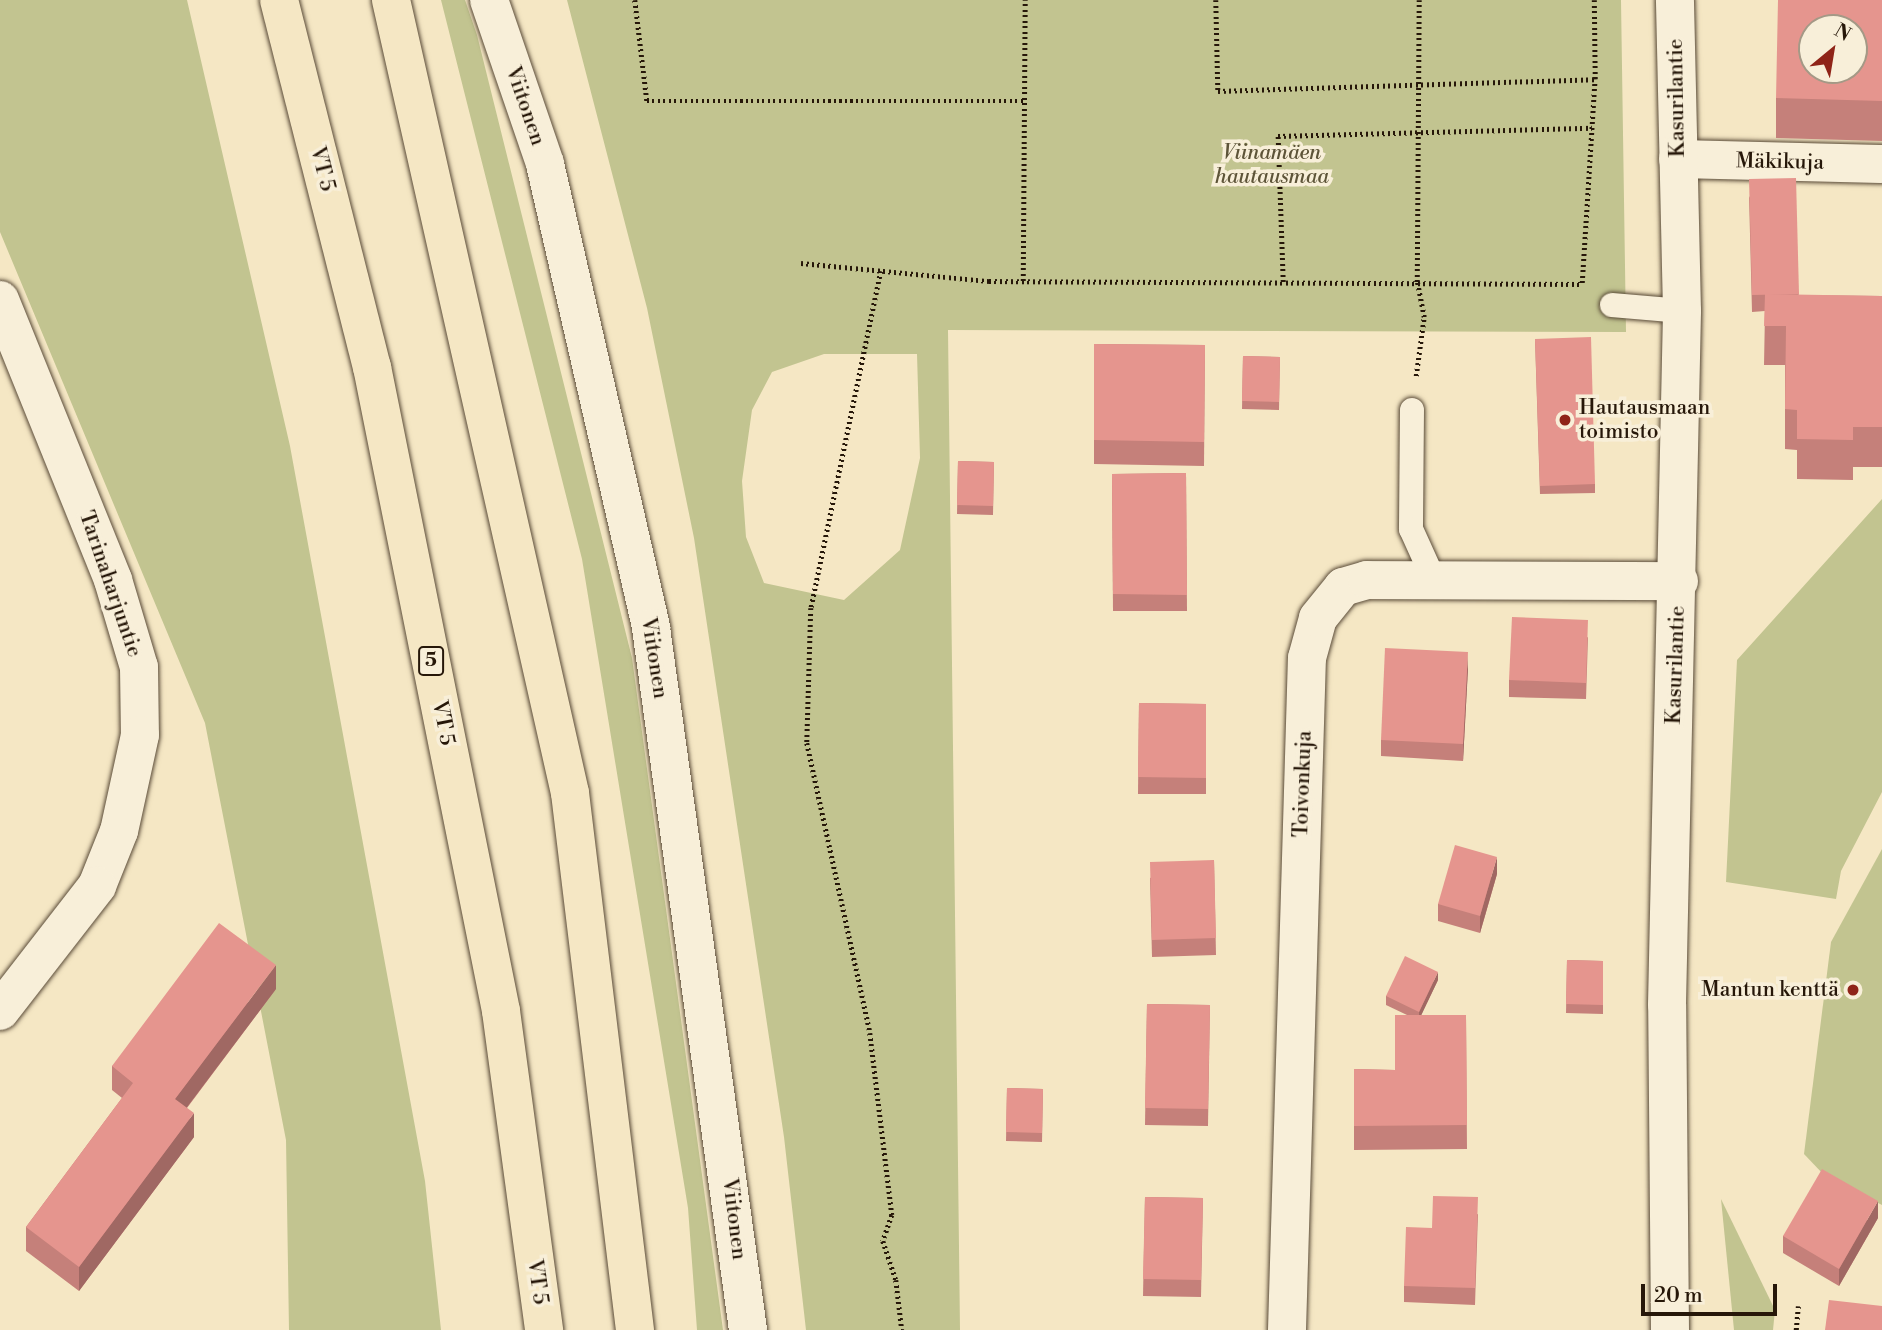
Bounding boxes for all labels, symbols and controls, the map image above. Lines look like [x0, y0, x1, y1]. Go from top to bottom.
north arrow [1798, 14, 1868, 84]
text: N [1830, 18, 1855, 47]
street label: Kasurilantie [1663, 38, 1691, 158]
street label: Viitonen [500, 63, 550, 149]
park label: Viinamäen hautausmaa [1215, 140, 1329, 190]
street label: VT 5 [304, 144, 340, 194]
street label: Mäkikuja [1736, 149, 1824, 175]
place label: Hautausmaan toimisto [1579, 395, 1710, 445]
marker: Hautausmaan toimisto [1557, 412, 1573, 428]
street label: Tarinaharjuntie [73, 508, 147, 660]
street label: Kasurilantie [1661, 605, 1691, 725]
street label: Viitonen [635, 616, 673, 700]
road number: 5 [417, 646, 445, 676]
street label: VT 5 [426, 698, 460, 748]
street label: Toivonkuja [1289, 730, 1317, 838]
place label: Mantun kenttä [1701, 977, 1839, 1003]
marker: Mantun kenttä [1845, 982, 1861, 998]
street label: Viitonen [716, 1177, 752, 1261]
street label: VT 5 [521, 1258, 553, 1306]
scale bar [1644, 1270, 1780, 1314]
text: 20 m [1654, 1283, 1703, 1309]

